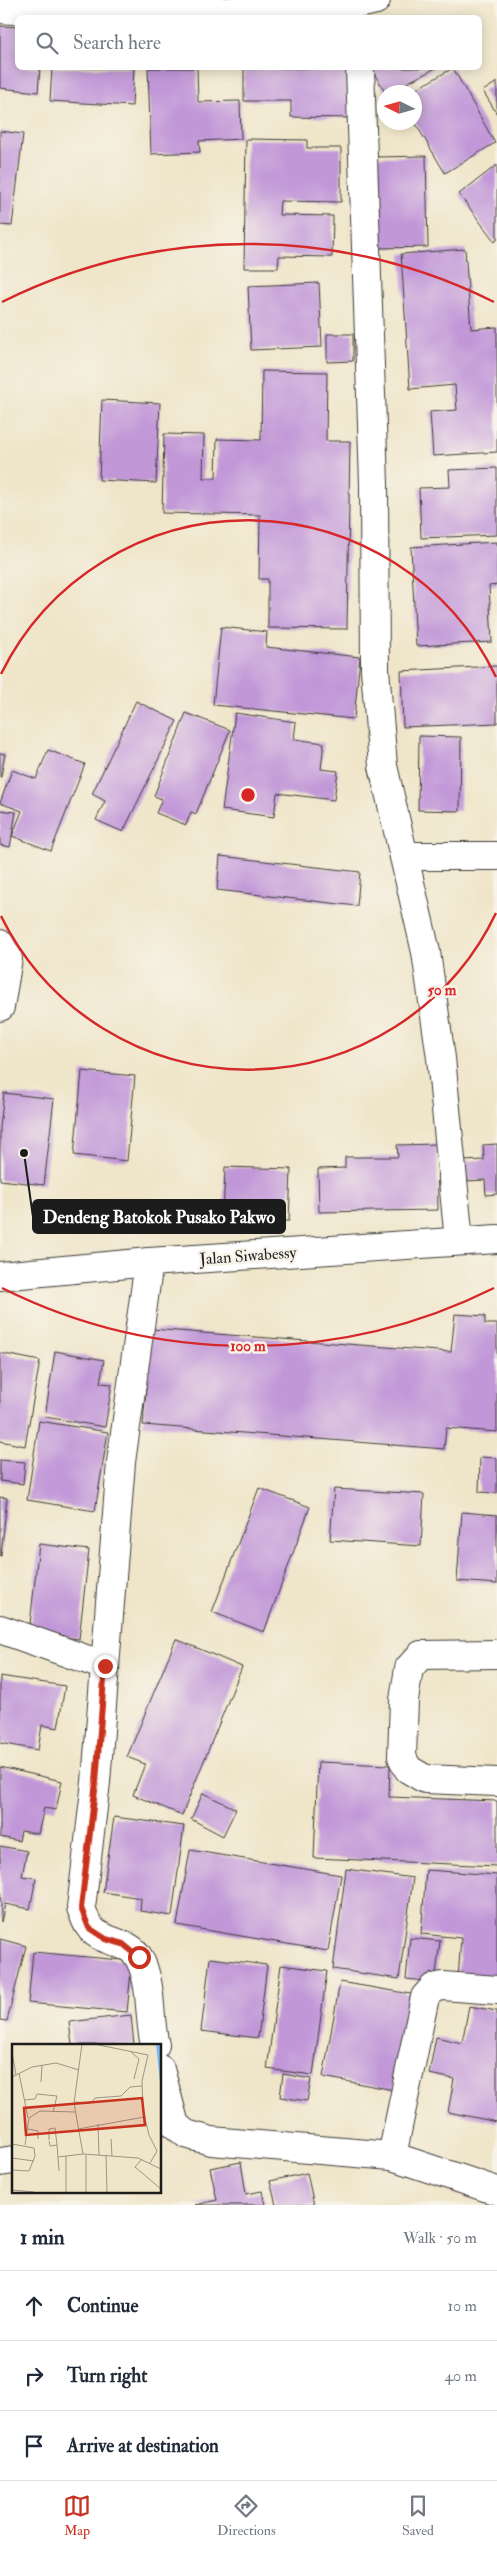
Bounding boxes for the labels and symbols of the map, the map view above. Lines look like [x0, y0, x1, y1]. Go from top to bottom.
north arrow [377, 85, 422, 130]
centre of rings [239, 786, 257, 804]
text: 50 m [428, 981, 457, 1000]
callout: Dendeng Batokok Pusako Pakwo [33, 1200, 285, 1233]
text: Dendeng Batokok Pusako Pakwo [43, 1206, 276, 1229]
street label: Jalan Siwabessy [198, 1243, 298, 1270]
text: 100 m [230, 1337, 266, 1356]
route end [94, 1655, 117, 1678]
route start [128, 1946, 151, 1969]
inset map [12, 2044, 161, 2192]

